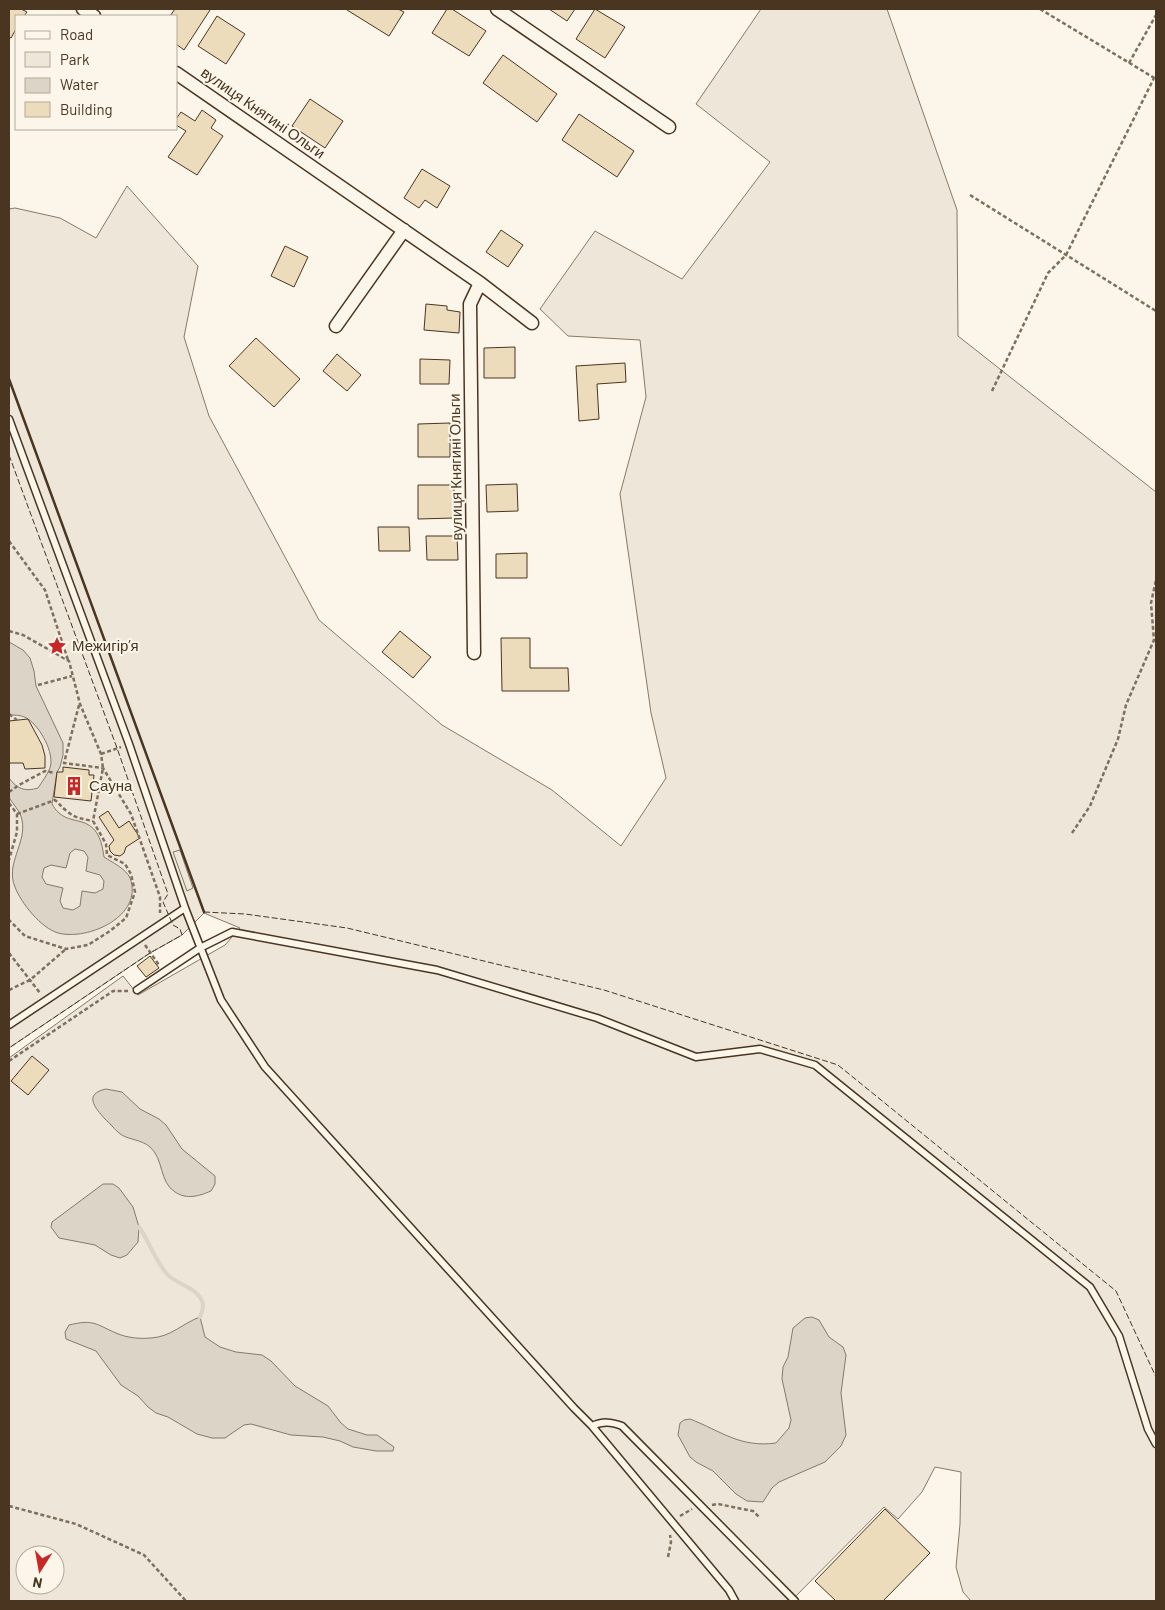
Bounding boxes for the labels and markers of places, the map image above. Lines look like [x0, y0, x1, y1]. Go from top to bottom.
place icon: Межигір’я [46, 635, 68, 657]
place label: Межигір’я [72, 636, 139, 654]
building icon: Сауна [63, 775, 85, 797]
place label: Сауна [89, 776, 133, 794]

